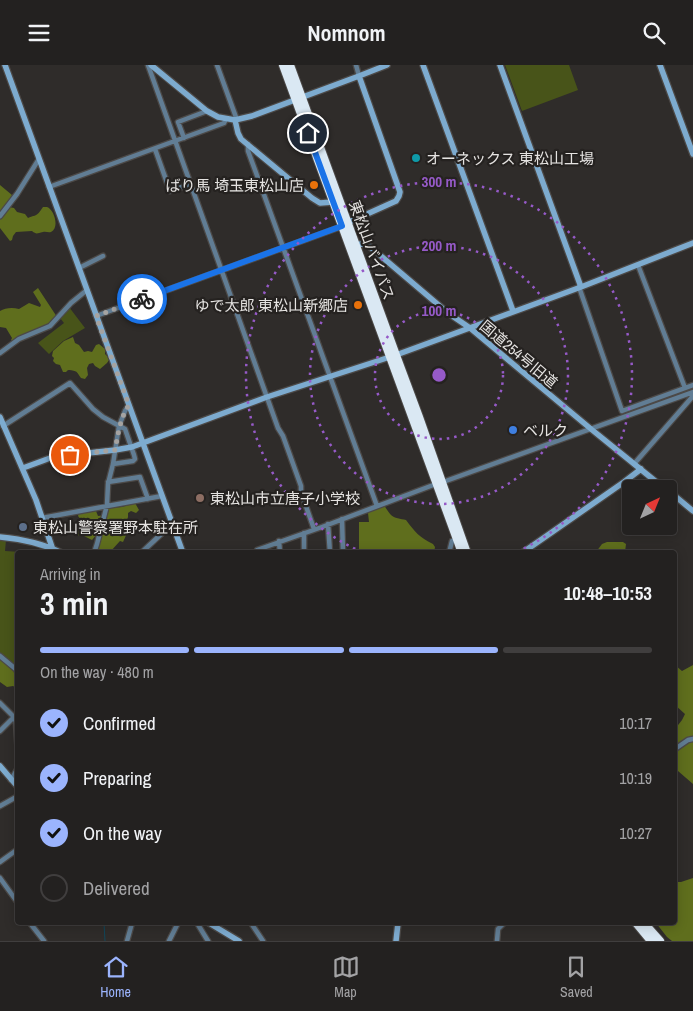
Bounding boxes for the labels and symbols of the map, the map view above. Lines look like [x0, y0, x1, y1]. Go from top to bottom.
pin [287, 112, 329, 154]
place label: オーネックス 東松山工場 [426, 148, 594, 169]
marker: オーネックス 東松山工場 [410, 152, 422, 164]
text: 300 m [422, 171, 456, 192]
place label: ばり馬 埼玉東松山店 [166, 175, 304, 196]
marker: ばり馬 埼玉東松山店 [308, 179, 320, 191]
street label: 東松山バイパス [344, 197, 400, 303]
text: 200 m [422, 235, 456, 256]
courier [117, 274, 167, 324]
place label: ゆで太郎 東松山新郷店 [195, 295, 348, 316]
marker: ゆで太郎 東松山新郷店 [352, 299, 364, 311]
text: 100 m [422, 300, 456, 321]
street label: 国道254号旧道 [476, 315, 562, 393]
centre of rings [430, 366, 448, 384]
place label: ベルク [523, 420, 568, 441]
marker: ベルク [507, 424, 519, 436]
pin [49, 434, 91, 476]
north arrow [622, 480, 678, 535]
place label: 東松山市立唐子小学校 [210, 488, 360, 509]
marker: 東松山市立唐子小学校 [194, 492, 206, 504]
place label: 東松山警察署野本駐在所 [33, 517, 198, 538]
marker: 東松山警察署野本駐在所 [17, 521, 29, 533]

